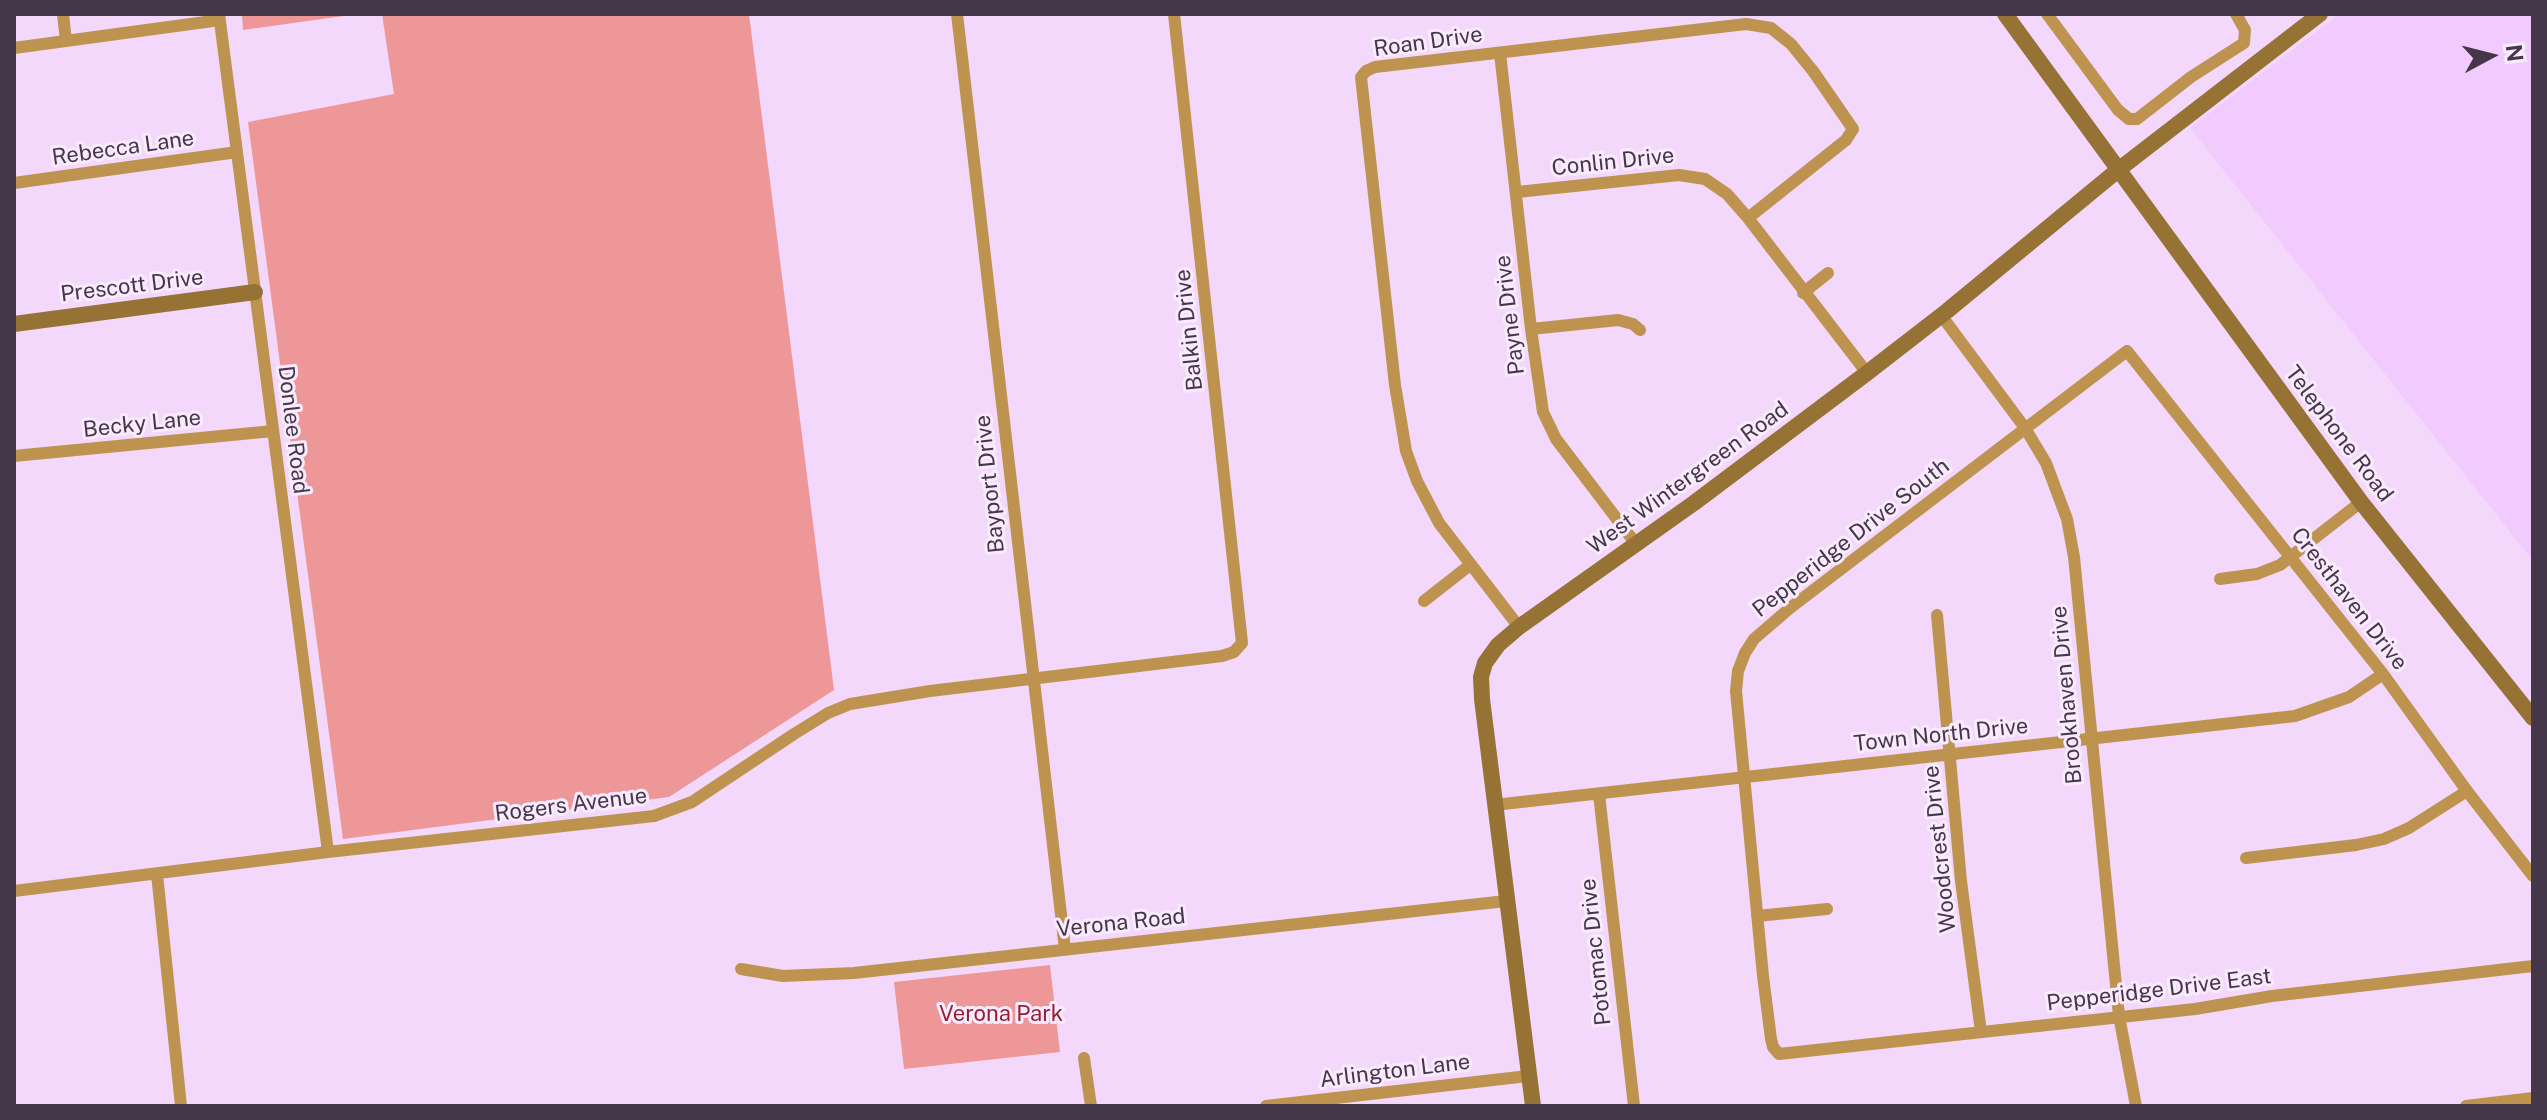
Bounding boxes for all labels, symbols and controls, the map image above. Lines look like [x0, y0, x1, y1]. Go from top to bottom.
north arrow [2451, 16, 2531, 96]
street label: Roan Drive [1372, 21, 1484, 63]
text: N [2501, 43, 2529, 63]
street label: Rebecca Lane [50, 125, 196, 171]
street label: Conlin Drive [1550, 142, 1676, 182]
street label: Payne Drive [1490, 254, 1530, 376]
street label: Prescott Drive [59, 264, 205, 308]
street label: Balkin Drive [1169, 268, 1209, 392]
street label: Telephone Road [2279, 361, 2399, 507]
street label: Donlee Road [272, 364, 314, 496]
street label: West Wintergreen Road [1582, 396, 1794, 560]
street label: Becky Lane [82, 405, 202, 443]
street label: Bayport Drive [970, 414, 1010, 554]
street label: Pepperidge Drive South [1747, 453, 1955, 623]
street label: Cresthaven Drive [2285, 522, 2413, 676]
street label: Brookhaven Drive [2046, 605, 2088, 785]
street label: Town North Drive [1852, 713, 2030, 757]
street label: Woodcrest Drive [1918, 764, 1962, 934]
street label: Rogers Avenue [493, 783, 649, 827]
street label: Potomac Drive [1575, 877, 1617, 1027]
street label: Verona Road [1055, 903, 1187, 943]
street label: Pepperidge Drive East [2045, 963, 2273, 1017]
park label: Verona Park [939, 1001, 1063, 1027]
street label: Arlington Lane [1318, 1049, 1472, 1093]

